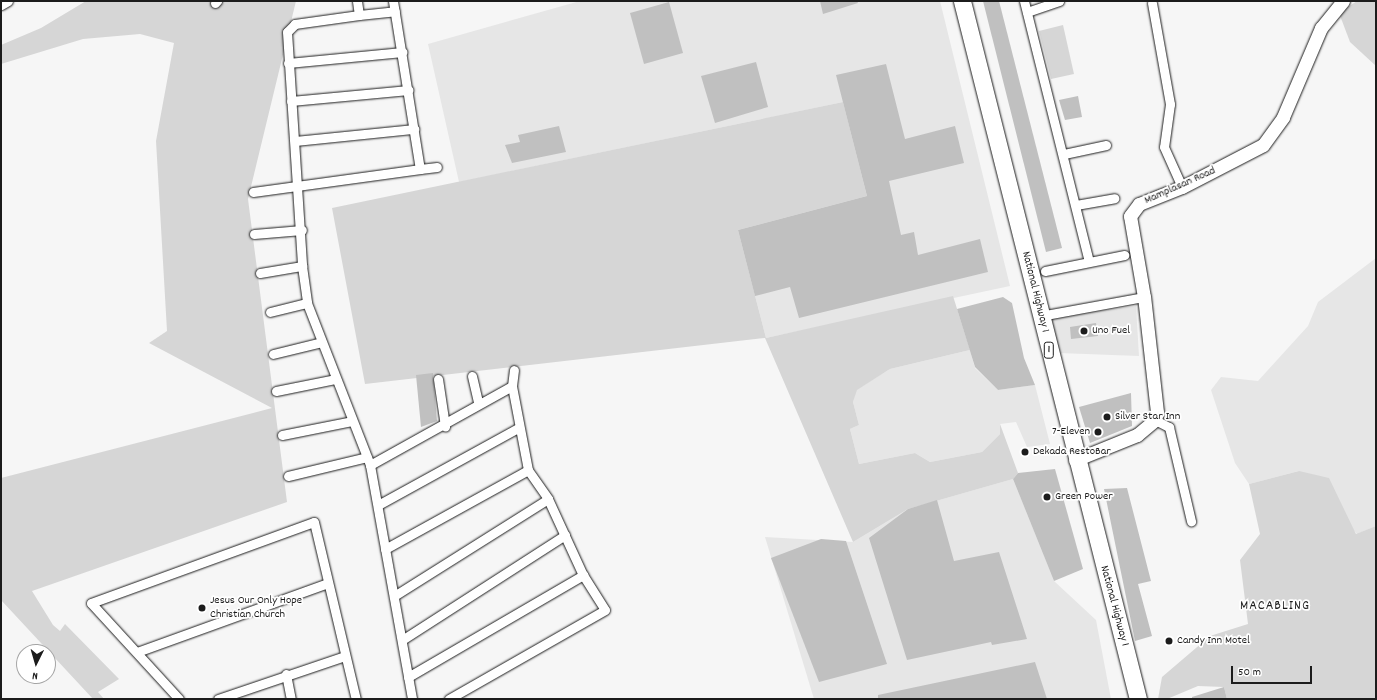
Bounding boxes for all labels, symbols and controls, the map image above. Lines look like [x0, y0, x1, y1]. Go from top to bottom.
street label: Mamplasan Road [1142, 164, 1218, 208]
street label: National Highway 1 [1018, 250, 1052, 334]
place label: Uno Fuel [1092, 324, 1130, 338]
marker: Uno Fuel [1079, 326, 1089, 336]
road number: 1 [1043, 341, 1055, 359]
place label: Silver Star Inn [1115, 410, 1180, 424]
marker: Silver Star Inn [1102, 412, 1112, 422]
place label: 7-Eleven [1052, 425, 1090, 439]
marker: 7-Eleven [1093, 427, 1103, 437]
place label: Dekada RestoBar [1033, 445, 1111, 459]
marker: Dekada RestoBar [1020, 447, 1030, 457]
place label: Green Power [1055, 490, 1113, 504]
marker: Green Power [1042, 492, 1052, 502]
street label: National Highway 1 [1096, 564, 1132, 648]
place label: Jesus Our Only Hope Christian Church [210, 594, 302, 622]
district label: MACABLING [1240, 598, 1310, 614]
marker: Jesus Our Only Hope Christian Church [197, 603, 207, 613]
place label: Candy Inn Motel [1177, 634, 1250, 648]
marker: Candy Inn Motel [1164, 636, 1174, 646]
north arrow [16, 644, 56, 684]
scale bar [1233, 658, 1314, 684]
text: 50 m [1238, 664, 1261, 681]
text: N [32, 667, 38, 683]

